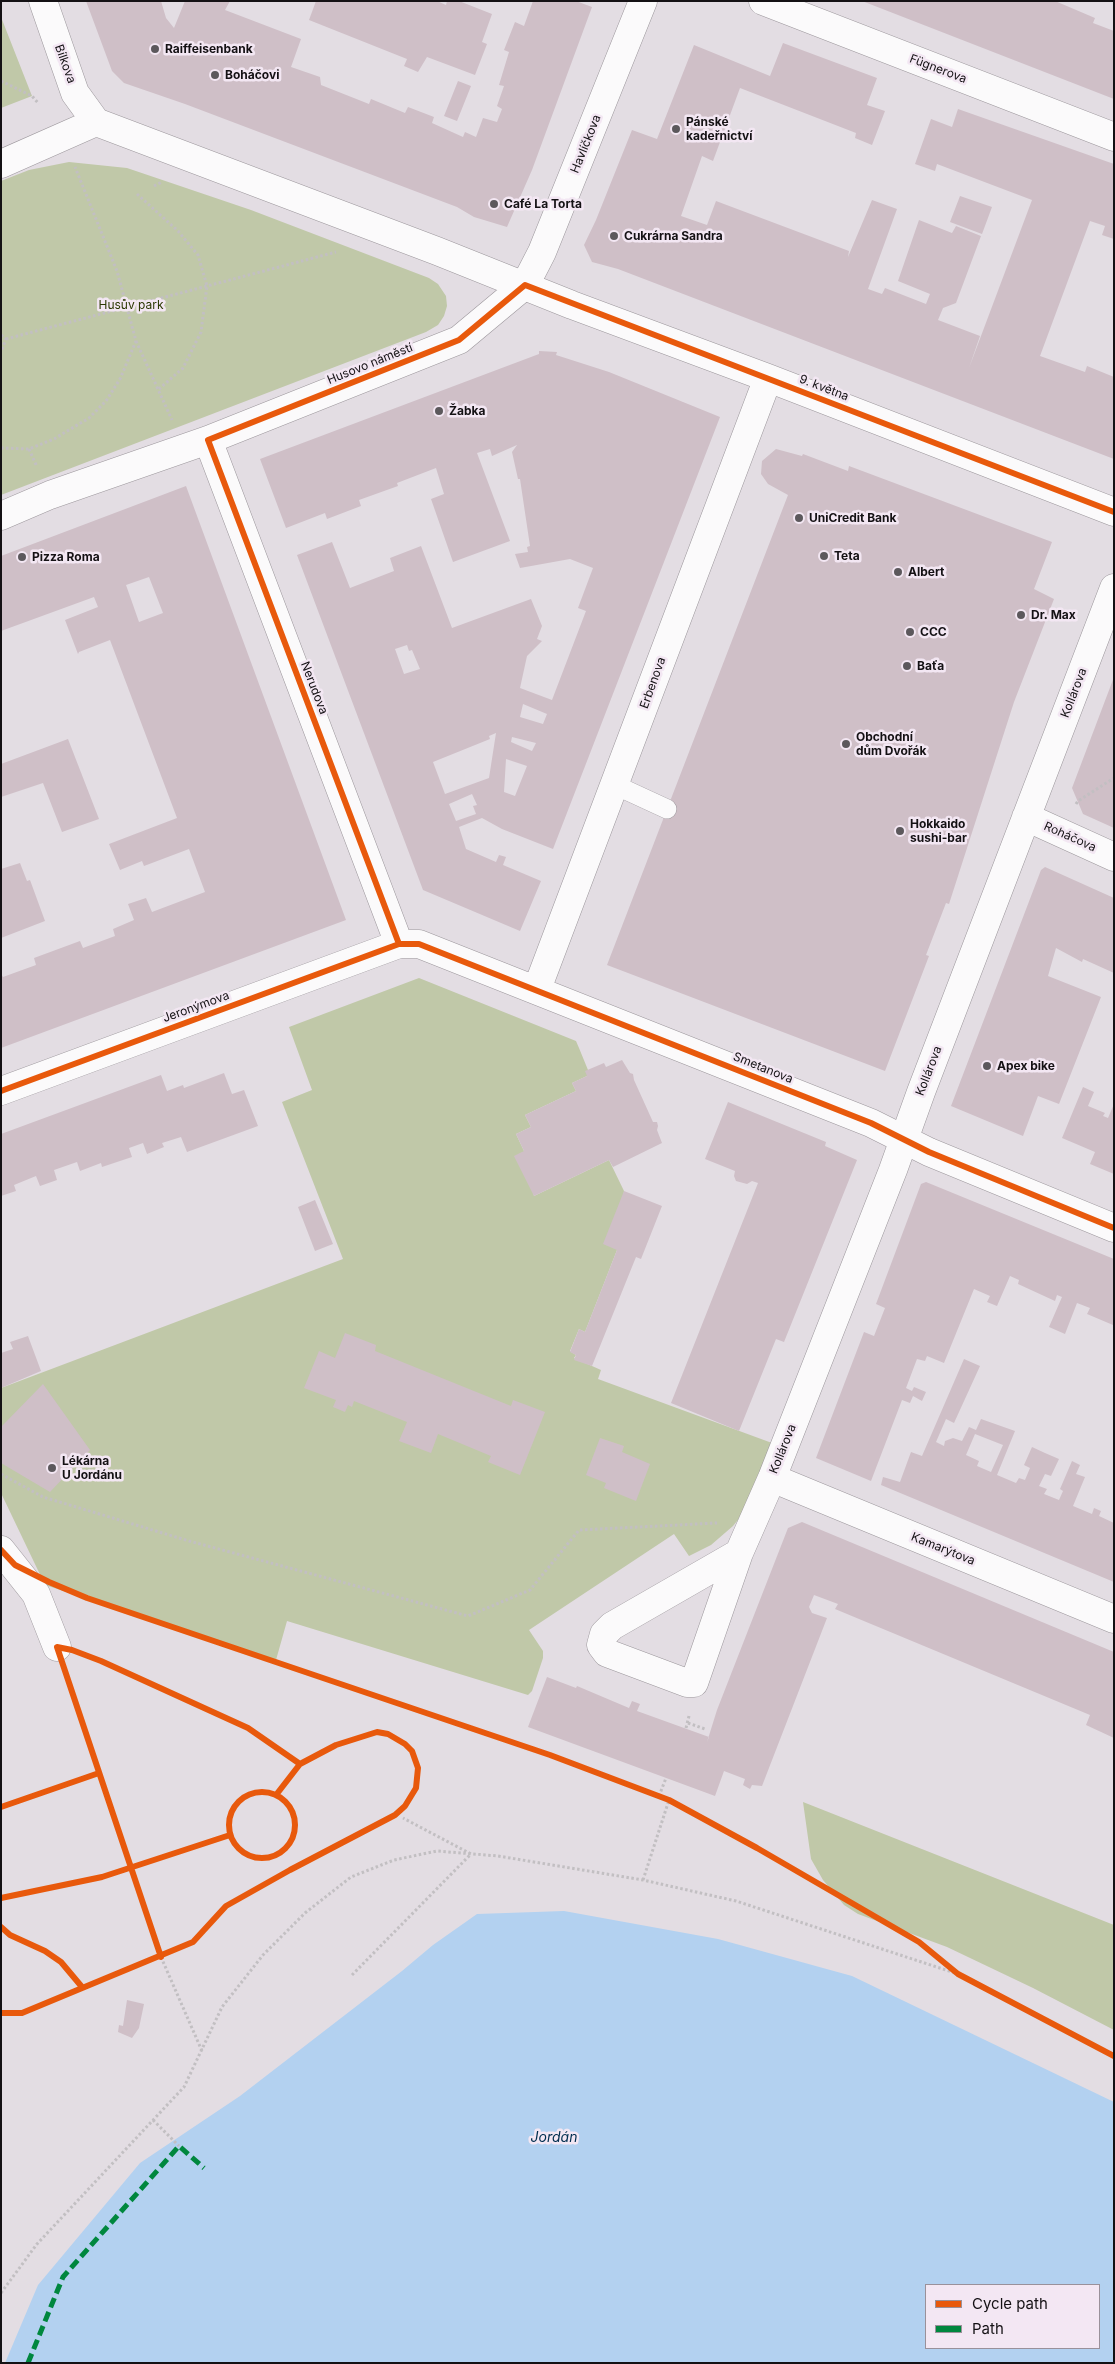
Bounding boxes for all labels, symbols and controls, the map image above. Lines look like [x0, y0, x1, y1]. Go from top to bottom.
place label: Raiffeisenbank [165, 42, 253, 56]
street label: Bílkova [51, 43, 79, 85]
marker: Raiffeisenbank [149, 43, 161, 55]
street label: Fügnerova [907, 52, 969, 86]
place label: Boháčovi [225, 68, 279, 82]
marker: Boháčovi [209, 69, 221, 81]
street label: Havlíčkova [568, 113, 604, 175]
place label: Pánské kadeřnictví [686, 115, 753, 143]
marker: Pánské kadeřnictví [670, 123, 682, 135]
place label: Café La Torta [504, 197, 582, 211]
marker: Café La Torta [488, 198, 500, 210]
place label: Cukrárna Sandra [624, 229, 723, 243]
marker: Cukrárna Sandra [608, 230, 620, 242]
park label: Husův park [98, 298, 164, 312]
street label: Husovo náměstí [325, 340, 415, 388]
street label: 9. května [797, 372, 851, 404]
place label: Žabka [449, 404, 485, 418]
marker: Žabka [433, 405, 445, 417]
place label: UniCredit Bank [809, 511, 897, 525]
marker: UniCredit Bank [793, 512, 805, 524]
place label: Teta [834, 549, 860, 563]
place label: Pizza Roma [32, 550, 100, 564]
marker: Teta [818, 550, 830, 562]
marker: Pizza Roma [16, 551, 28, 563]
place label: Albert [908, 565, 944, 579]
marker: Albert [892, 566, 904, 578]
place label: Dr. Max [1031, 608, 1076, 622]
marker: Dr. Max [1015, 609, 1027, 621]
place label: CCC [920, 625, 947, 639]
marker: CCC [904, 626, 916, 638]
street label: Erbenova [637, 655, 669, 711]
place label: Baťa [917, 659, 944, 673]
street label: Nerudova [297, 660, 331, 716]
marker: Baťa [901, 660, 913, 672]
street label: Kollárova [1058, 666, 1090, 720]
place label: Obchodní dům Dvořák [856, 730, 926, 758]
marker: Obchodní dům Dvořák [840, 738, 852, 750]
place label: Hokkaido sushi-bar [910, 817, 967, 845]
street label: Roháčova [1042, 819, 1098, 855]
marker: Hokkaido sushi-bar [894, 825, 906, 837]
street label: Jeronýmova [161, 988, 231, 1026]
street label: Kollárova [913, 1044, 945, 1098]
street label: Smetanova [731, 1049, 795, 1087]
place label: Apex bike [997, 1059, 1055, 1073]
marker: Apex bike [981, 1060, 993, 1072]
street label: Kollárova [767, 1422, 799, 1476]
place label: Lékárna U Jordánu [62, 1454, 122, 1482]
marker: Lékárna U Jordánu [46, 1462, 58, 1474]
street label: Kamarýtova [909, 1530, 977, 1568]
water label: Jordán [531, 2130, 577, 2146]
legend [925, 2284, 1100, 2349]
text: Cycle path [972, 2294, 1048, 2313]
text: Path [972, 2319, 1004, 2338]

